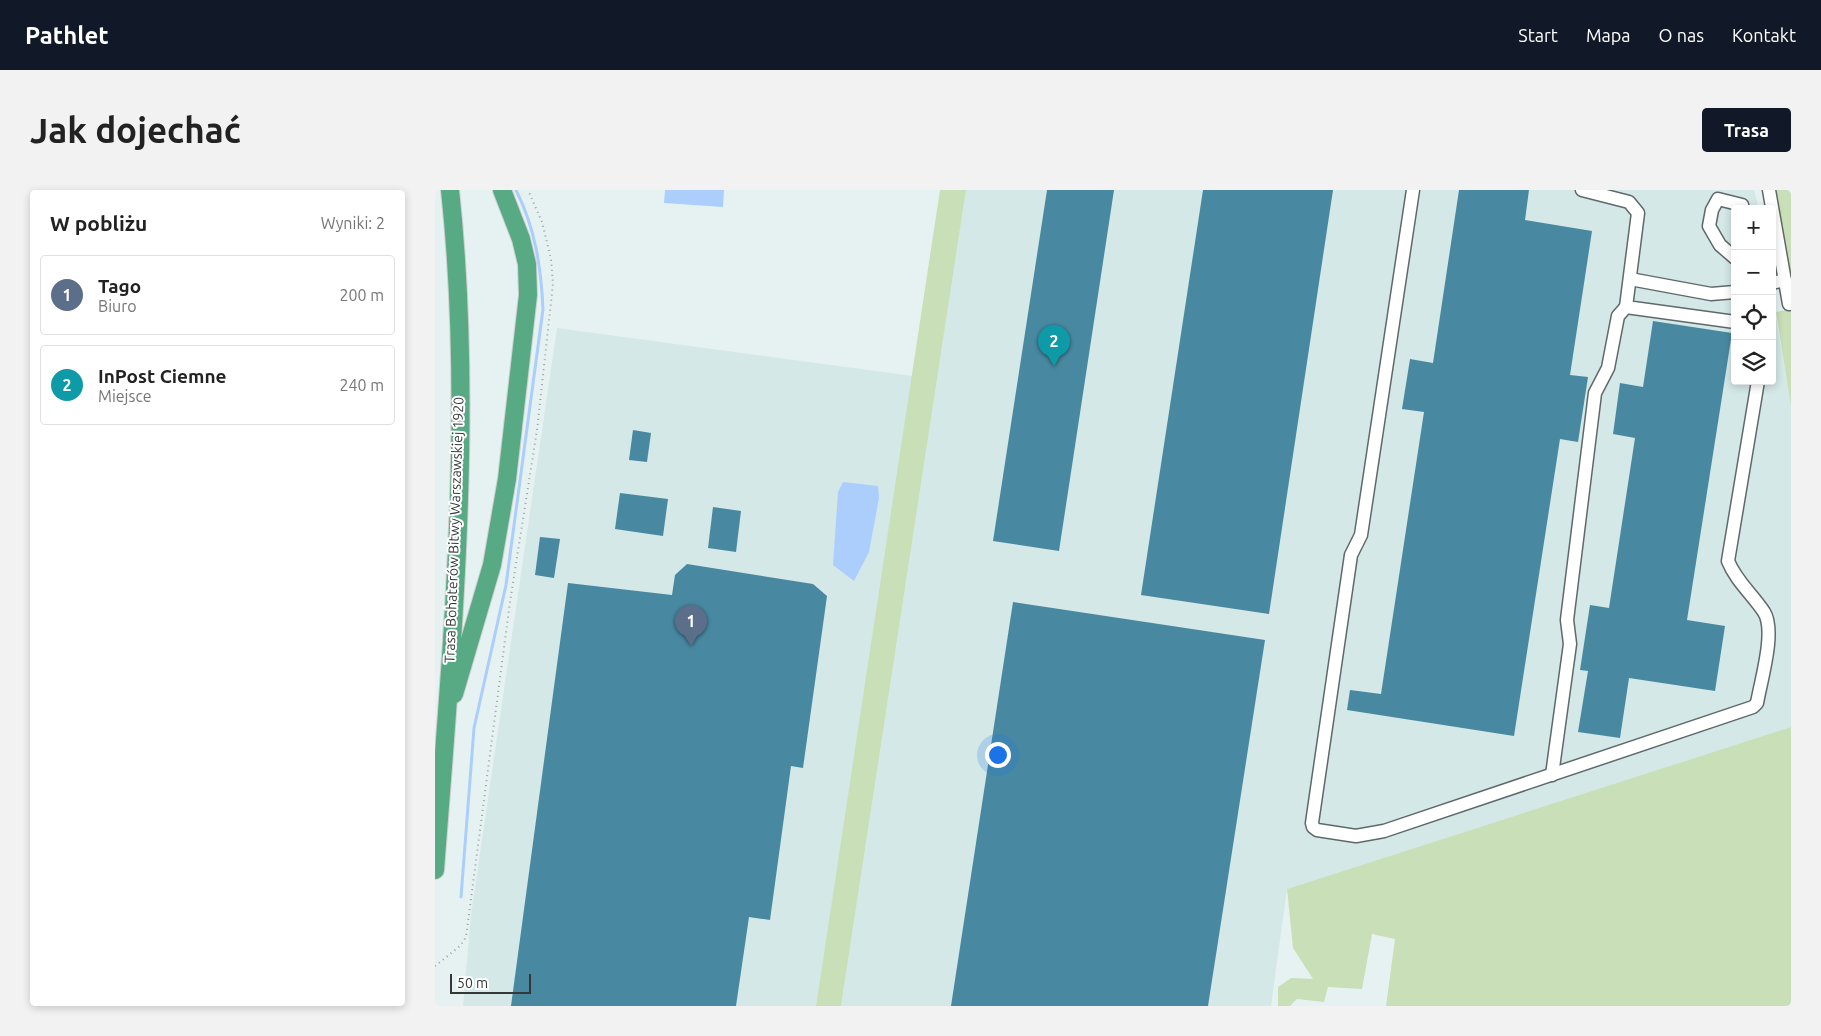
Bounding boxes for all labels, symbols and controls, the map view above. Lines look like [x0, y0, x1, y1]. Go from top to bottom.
text: Pathlet [25, 22, 109, 49]
text: Start [1518, 25, 1558, 45]
text: Mapa [1586, 25, 1631, 45]
text: O nas [1659, 25, 1704, 45]
text: Kontakt [1732, 25, 1796, 45]
button: Trasa [1702, 108, 1791, 152]
text: Jak dojechać [30, 110, 241, 150]
map controls [1731, 205, 1776, 385]
button: + [1731, 205, 1776, 250]
text: W pobliżu [50, 211, 147, 235]
text: Wyniki: 2 [321, 214, 385, 232]
button: − [1731, 250, 1776, 295]
text: Tago [98, 275, 141, 297]
text: 1 [62, 286, 72, 304]
text: 200 m [339, 286, 384, 304]
button: locate [1731, 295, 1776, 340]
text: Biuro [98, 297, 137, 315]
pin: 2 [1038, 325, 1070, 366]
button: layers [1731, 340, 1776, 385]
text: InPost Ciemne [98, 365, 227, 387]
text: 2 [62, 376, 72, 394]
text: 240 m [339, 376, 384, 394]
text: Miejsce [98, 387, 152, 405]
street label: Trasa Bohaterów Bitwy Warszawskiej 1920 [441, 397, 467, 663]
pin: 1 [675, 605, 707, 646]
your location [985, 742, 1011, 768]
scale bar [450, 971, 531, 994]
text: 50 m [457, 975, 488, 991]

